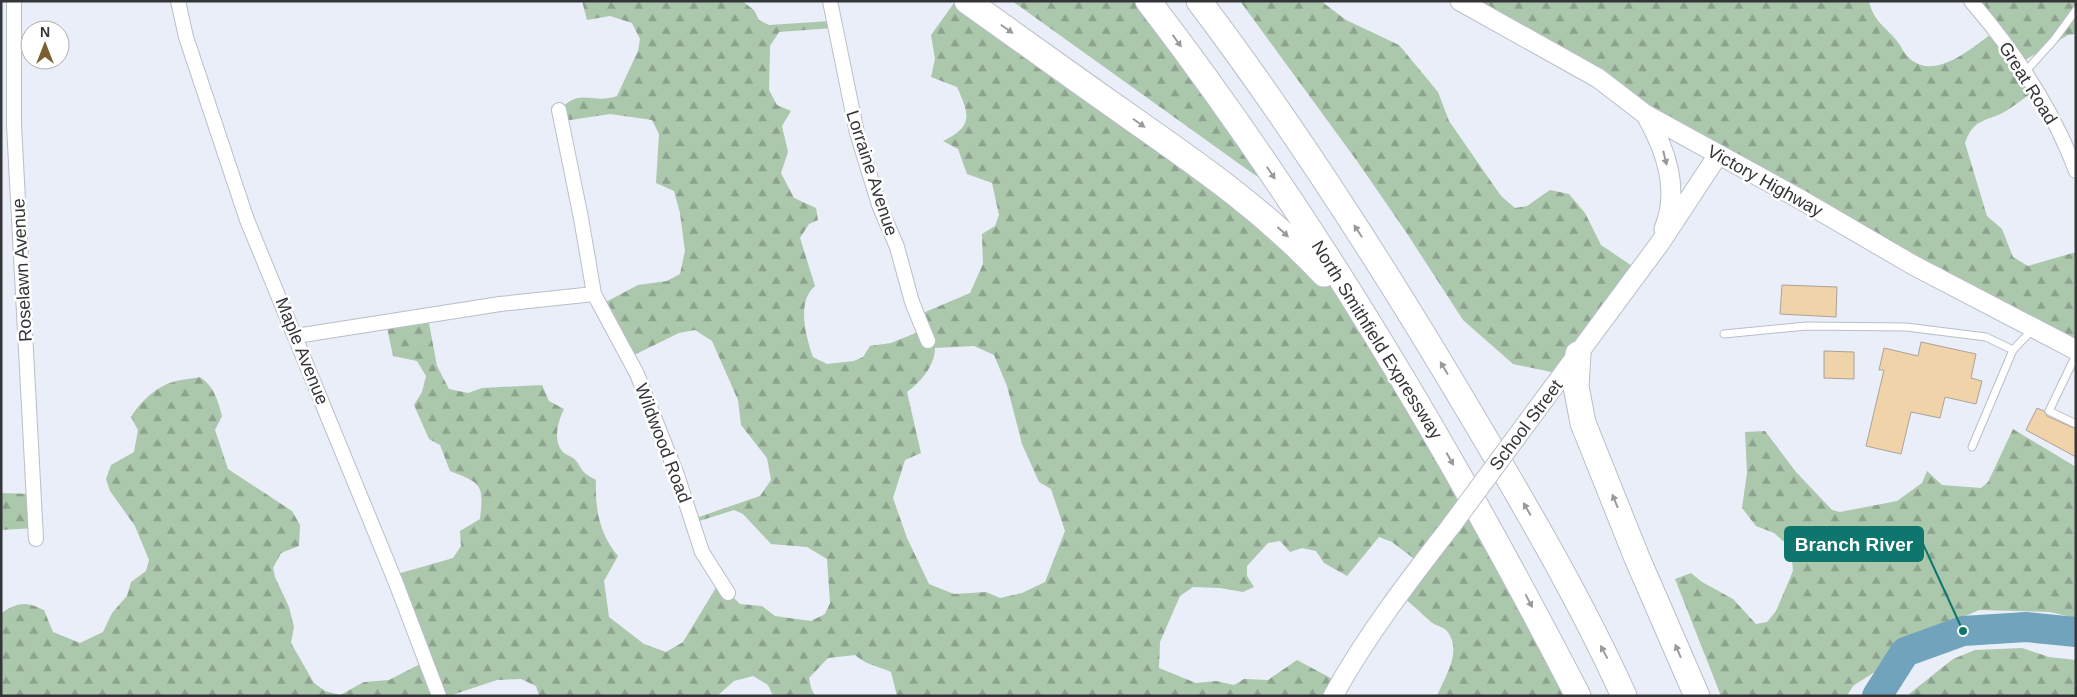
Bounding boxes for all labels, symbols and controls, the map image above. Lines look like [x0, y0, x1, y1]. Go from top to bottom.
north arrow [20, 20, 70, 70]
text: N [40, 24, 50, 40]
one-way arrow [1000, 24, 1013, 35]
one-way arrow [1172, 34, 1182, 48]
street label: Great Road [1995, 38, 2061, 128]
street label: Lorraine Avenue [842, 108, 902, 238]
one-way arrow [1132, 118, 1146, 128]
street label: Victory Highway [1704, 141, 1826, 221]
one-way arrow [1661, 151, 1669, 166]
one-way arrow [1267, 166, 1276, 180]
street label: Roselawn Avenue [8, 198, 36, 342]
one-way arrow [1354, 224, 1363, 237]
one-way arrow [1276, 226, 1288, 238]
street label: North Smithfield Expressway [1308, 237, 1446, 443]
street label: Maple Avenue [271, 295, 333, 407]
one-way arrow [1440, 362, 1449, 375]
street label: School Street [1485, 376, 1567, 474]
street label: Wildwood Road [631, 381, 695, 505]
one-way arrow [1446, 452, 1454, 467]
one-way arrow [1610, 494, 1618, 509]
one-way arrow [1522, 502, 1531, 515]
callout: Branch River [1785, 527, 1923, 561]
text: Branch River [1795, 534, 1914, 555]
one-way arrow [1525, 594, 1533, 609]
one-way arrow [1600, 644, 1608, 659]
one-way arrow [1674, 644, 1682, 658]

